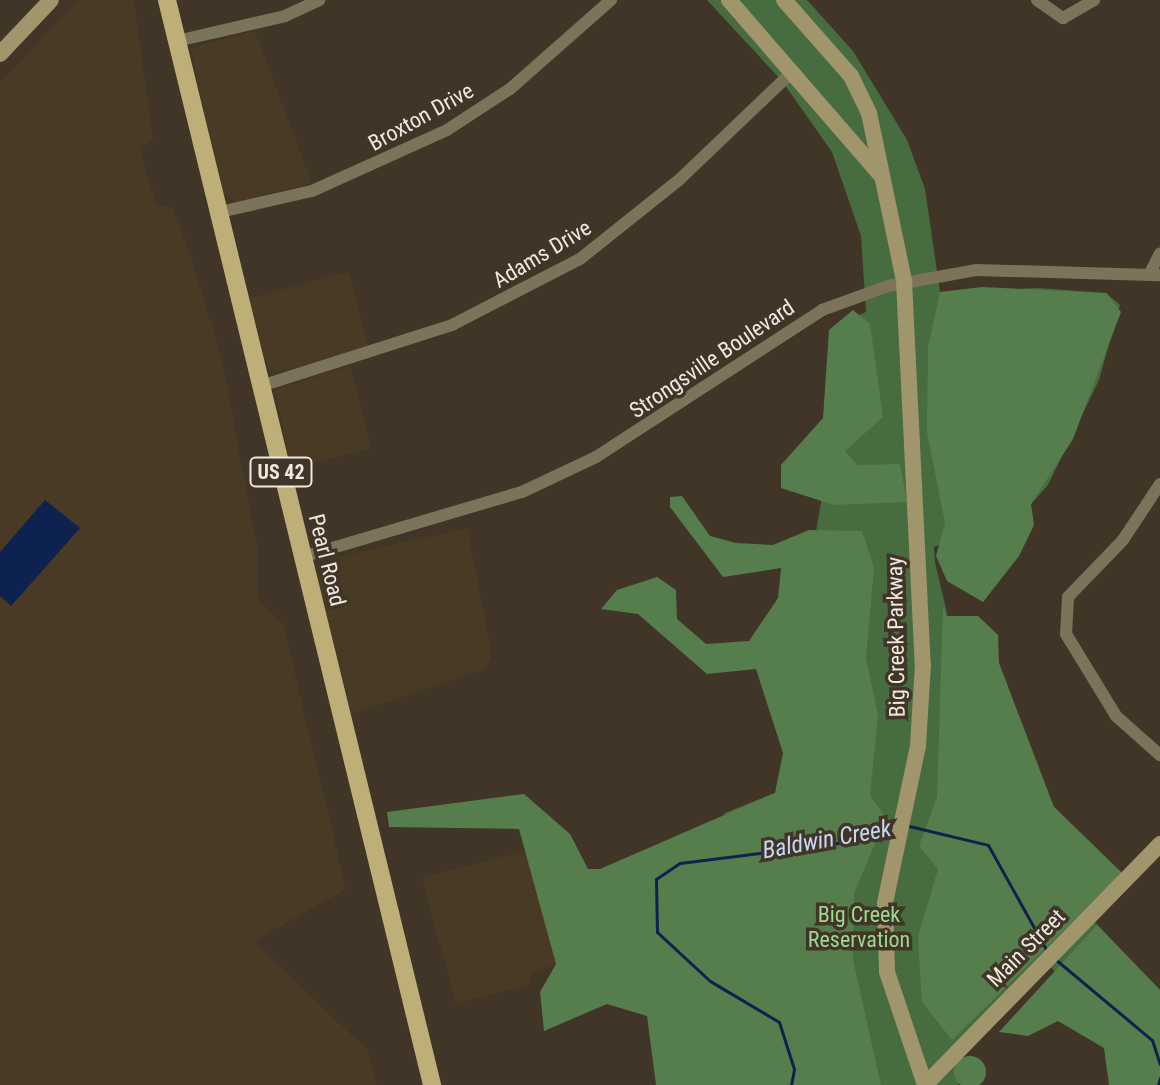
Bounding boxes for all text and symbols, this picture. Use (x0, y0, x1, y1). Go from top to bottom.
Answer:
street label: Broxton Drive (364, 77, 478, 157)
street label: Adams Drive (488, 214, 596, 294)
street label: Strongsville Boulevard (625, 294, 799, 424)
road number: US 42 (249, 456, 313, 488)
street label: Pearl Road (303, 511, 351, 609)
street label: Big Creek Parkway (881, 556, 911, 718)
water label: Baldwin Creek (760, 815, 894, 865)
park label: Big Creek Reservation (808, 901, 910, 952)
street label: Main Street (982, 904, 1070, 992)

